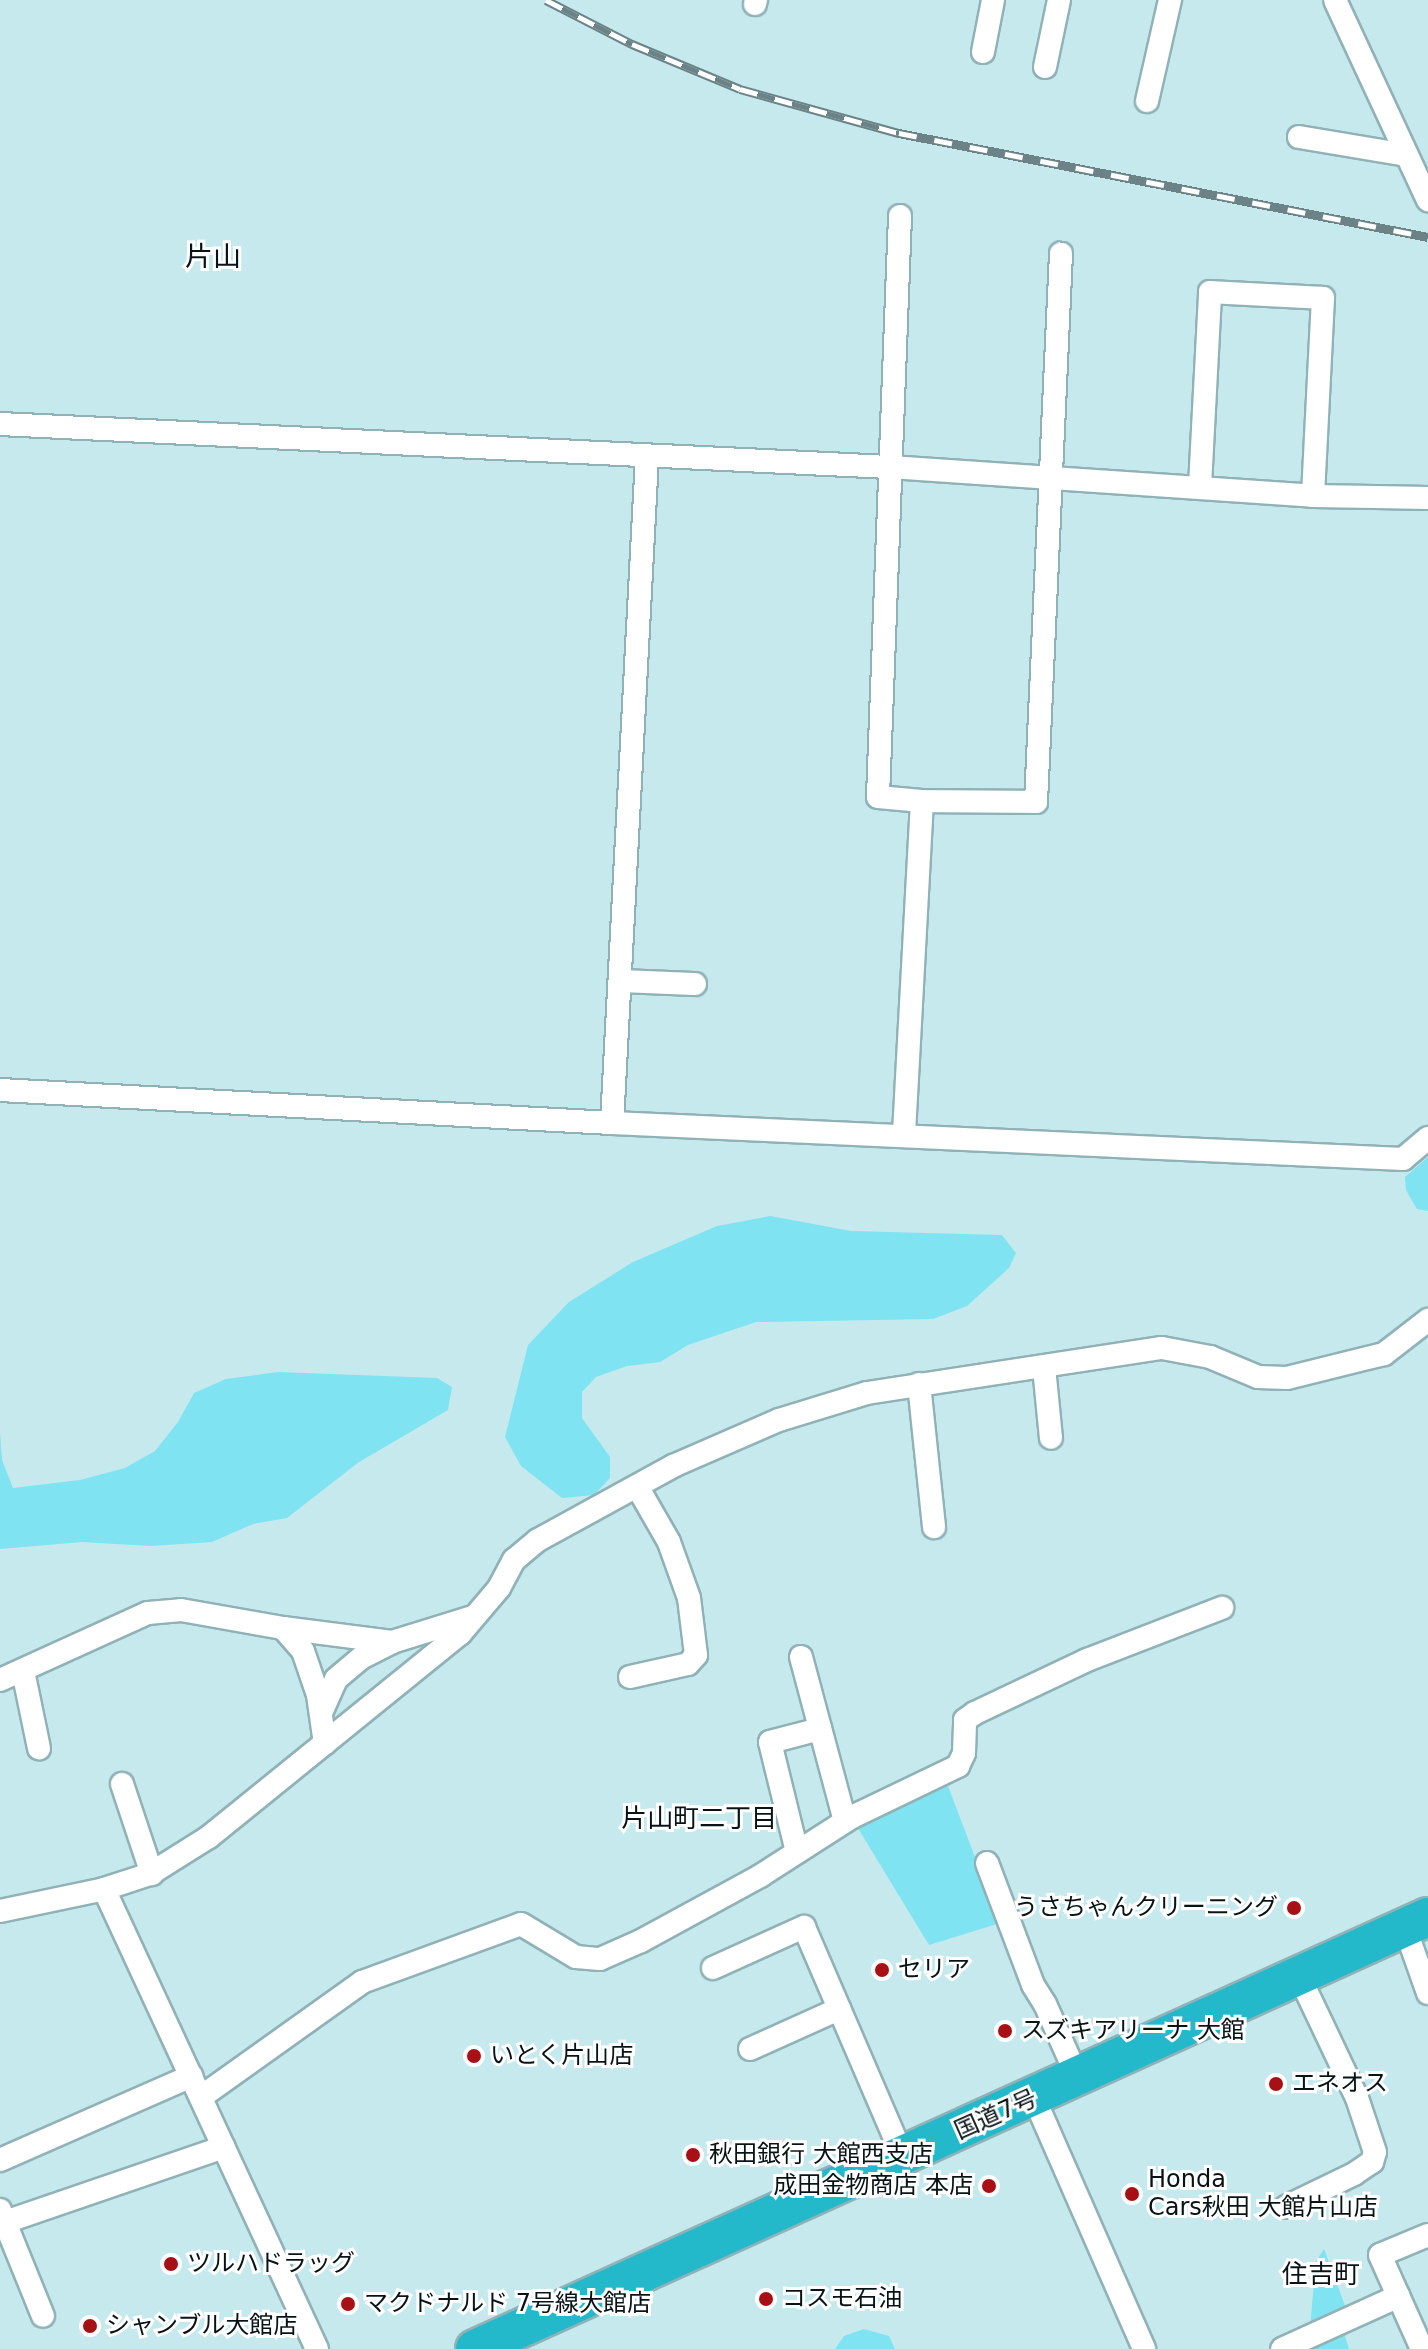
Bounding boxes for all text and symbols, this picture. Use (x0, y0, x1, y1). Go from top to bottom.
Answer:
district label: 片山 (185, 240, 241, 274)
district label: 片山町二丁目 (621, 1803, 777, 1835)
place label: うさちゃんクリーニング (1014, 1894, 1278, 1922)
marker: うさちゃんクリーニング (1285, 1899, 1303, 1917)
place label: セリア (898, 1956, 970, 1984)
marker: セリア (873, 1961, 891, 1979)
place label: スズキアリーナ 大館 (1021, 2017, 1245, 2045)
marker: スズキアリーナ 大館 (996, 2022, 1014, 2040)
place label: いとく片山店 (490, 2042, 634, 2070)
marker: いとく片山店 (465, 2047, 483, 2065)
place label: エネオス (1292, 2070, 1388, 2098)
marker: エネオス (1267, 2075, 1285, 2093)
street label: 国道7号 (950, 2084, 1042, 2146)
place label: 秋田銀行 大館西支店 (709, 2141, 933, 2169)
marker: 秋田銀行 大館西支店 (684, 2146, 702, 2164)
place label: Honda Cars秋田 大館片山店 (1148, 2166, 1377, 2222)
place label: 成田金物商店 本店 (773, 2172, 973, 2200)
marker: 成田金物商店 本店 (980, 2177, 998, 2195)
marker: Honda Cars秋田 大館片山店 (1123, 2185, 1141, 2203)
place label: ツルハドラッグ (187, 2250, 355, 2278)
marker: ツルハドラッグ (162, 2255, 180, 2273)
district label: 住吉町 (1282, 2259, 1360, 2291)
place label: コスモ石油 (782, 2285, 902, 2313)
place label: マクドナルド 7号線大館店 (364, 2290, 651, 2318)
marker: コスモ石油 (757, 2290, 775, 2308)
marker: マクドナルド 7号線大館店 (339, 2295, 357, 2313)
place label: シャンブル大館店 (106, 2312, 298, 2340)
marker: シャンブル大館店 (81, 2317, 99, 2335)

